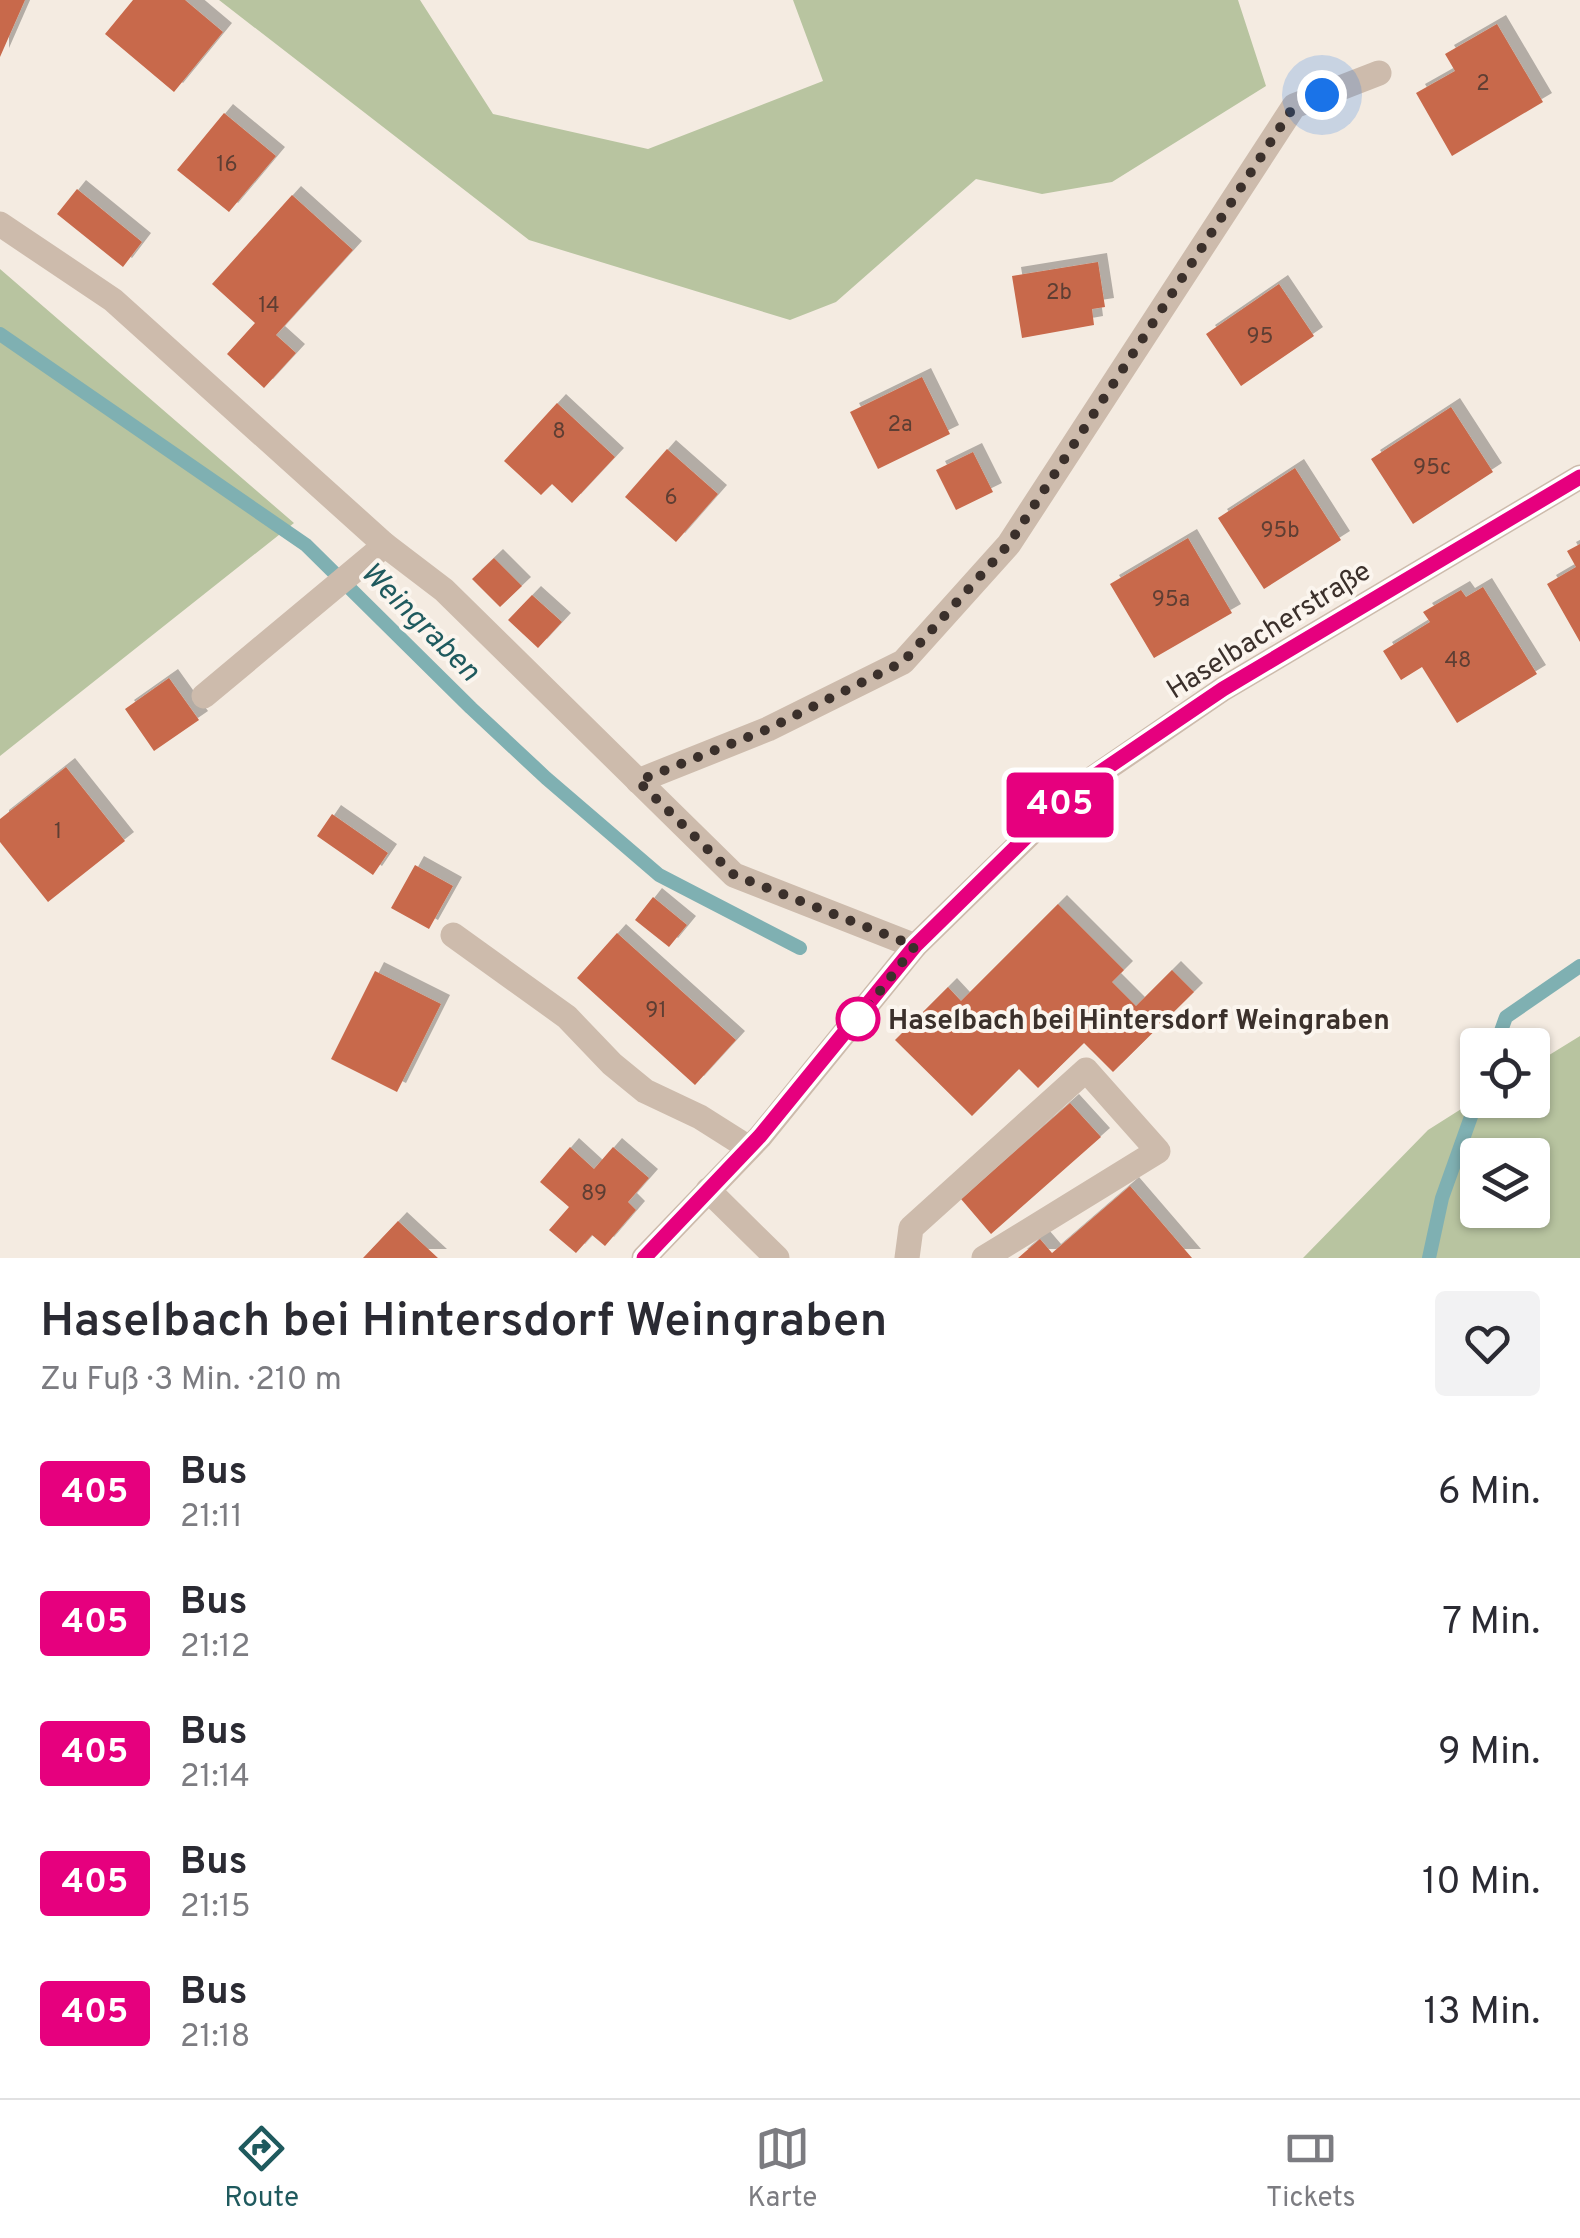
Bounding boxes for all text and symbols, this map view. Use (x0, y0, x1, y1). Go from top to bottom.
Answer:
your location (1297, 70, 1347, 120)
house number: 2 (1476, 71, 1490, 98)
house number: 16 (216, 152, 238, 179)
house number: 2b (1046, 280, 1072, 307)
house number: 14 (258, 293, 280, 320)
house number: 95 (1247, 324, 1273, 351)
house number: 2a (887, 412, 913, 439)
house number: 8 (552, 419, 566, 446)
house number: 95c (1413, 455, 1451, 482)
house number: 6 (664, 485, 678, 512)
house number: 95b (1260, 518, 1300, 545)
street label: Haselbacherstraße (1161, 554, 1378, 709)
water label: Weingraben (352, 555, 487, 690)
house number: 95a (1152, 587, 1190, 614)
house number: 48 (1444, 648, 1472, 675)
line badge: 405 (1002, 772, 1118, 838)
text: 405 (1027, 783, 1093, 827)
house number: 1 (54, 819, 62, 846)
house number: 91 (645, 998, 667, 1025)
marker: Haselbach bei Hintersdorf Weingraben (837, 998, 879, 1040)
place label: Haselbach bei Hintersdorf Weingraben (888, 1004, 1390, 1040)
map controls (1460, 1028, 1550, 1228)
button: locate (1460, 1028, 1550, 1118)
button: layers (1460, 1138, 1550, 1228)
house number: 89 (581, 1181, 607, 1208)
button: heart (1435, 1291, 1540, 1396)
text: Haselbach bei Hintersdorf Weingraben (40, 1293, 887, 1353)
text: Zu Fuß · 3 Min. · 210 m (40, 1361, 342, 1401)
text: Bus (180, 1449, 247, 1498)
text: 6 Min. (1438, 1469, 1540, 1518)
text: 405 (62, 1471, 128, 1515)
text: 21:11 (180, 1498, 243, 1538)
text: Bus (180, 1579, 247, 1628)
text: 7 Min. (1442, 1599, 1540, 1648)
text: 405 (62, 1601, 128, 1645)
text: 21:12 (180, 1628, 250, 1668)
text: Bus (180, 1709, 247, 1758)
text: 9 Min. (1438, 1729, 1540, 1778)
text: 405 (62, 1731, 128, 1775)
text: 21:14 (180, 1758, 250, 1798)
text: Bus (180, 1839, 247, 1888)
text: 10 Min. (1422, 1859, 1540, 1908)
text: 405 (62, 1861, 128, 1905)
text: 21:15 (180, 1888, 251, 1928)
text: Bus (180, 1969, 247, 2018)
text: 13 Min. (1424, 1989, 1540, 2038)
text: 405 (62, 1991, 128, 2035)
text: 21:18 (180, 2018, 250, 2058)
tab: Route (224, 2121, 299, 2217)
tab: Karte (748, 2121, 817, 2217)
tab: Tickets (1266, 2121, 1356, 2217)

